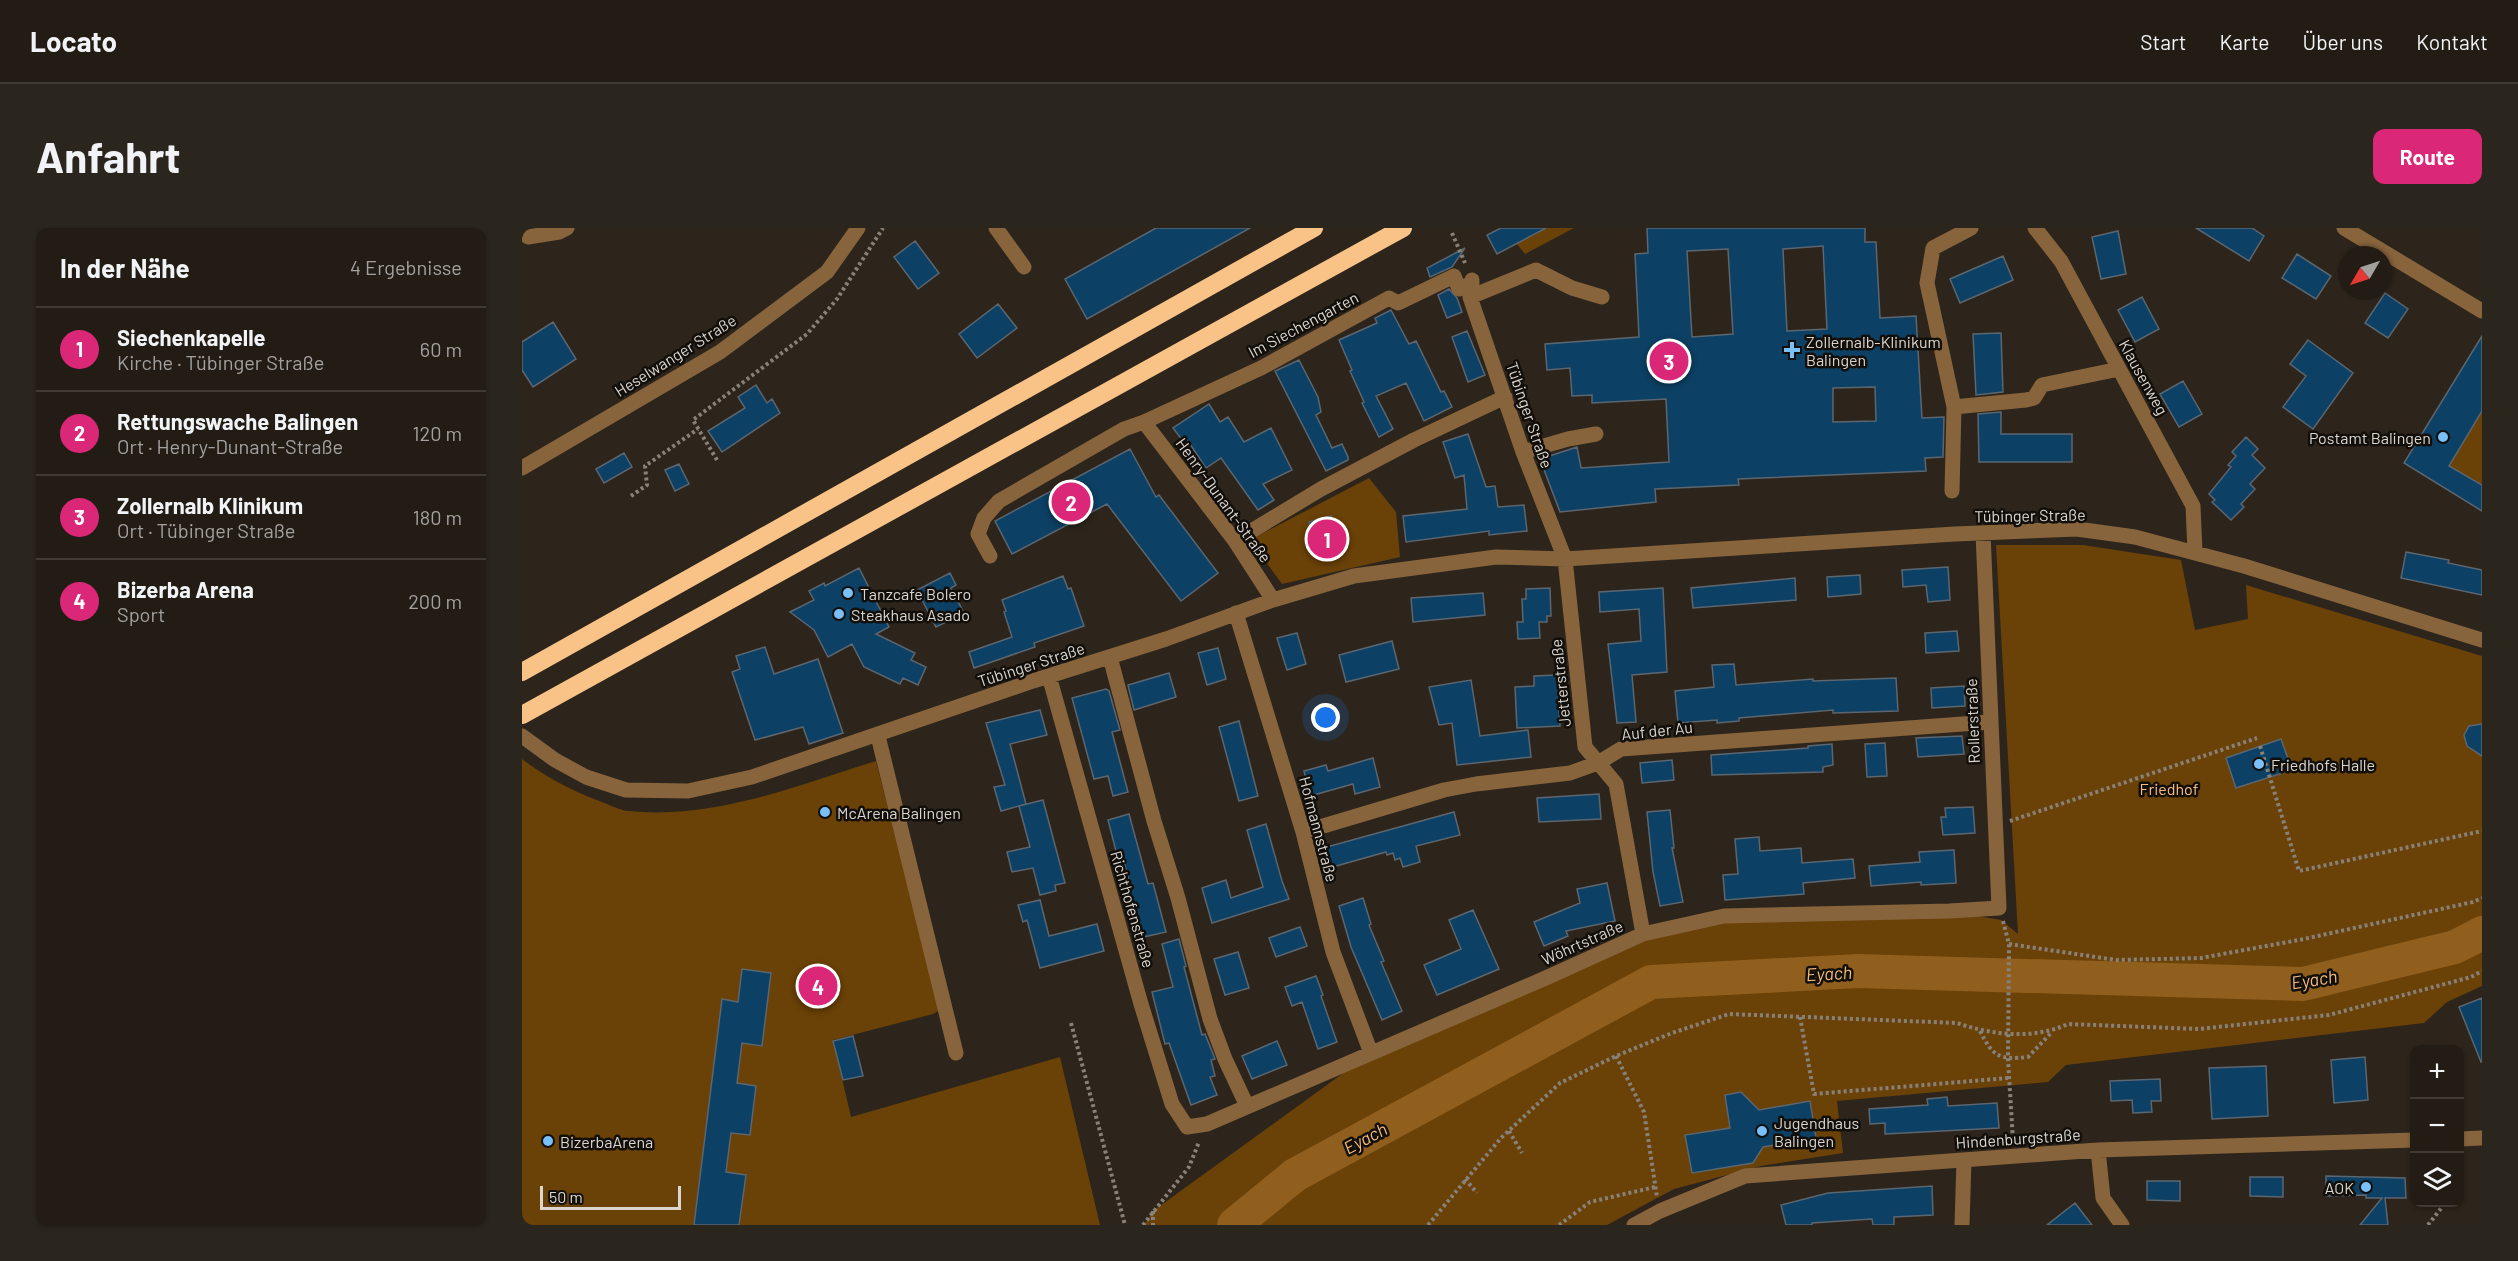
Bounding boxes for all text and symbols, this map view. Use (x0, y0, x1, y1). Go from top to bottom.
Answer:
text: Locato (30, 24, 117, 58)
text: Start (2140, 29, 2187, 54)
text: Karte (2220, 29, 2270, 54)
text: Über uns (2303, 29, 2383, 54)
text: Kontakt (2416, 29, 2488, 54)
button: Route (2373, 129, 2482, 184)
text: Anfahrt (36, 131, 181, 181)
north arrow (2338, 246, 2392, 300)
text: In der Nähe (60, 252, 190, 283)
text: 4 Ergebnisse (350, 255, 462, 279)
street label: Im Siechengarten (1245, 287, 1361, 361)
street label: Heselwanger Straße (611, 310, 739, 400)
text: Siechenkapelle (117, 324, 266, 350)
place label: Zollernalb-Klinikum Balingen (1806, 332, 1941, 369)
street label: Klausenweg (2116, 336, 2172, 418)
text: 1 (76, 337, 83, 361)
text: 60 m (420, 337, 462, 361)
pin: 3 (1650, 338, 1688, 384)
marker: Zollernalb-Klinikum Balingen (1783, 341, 1801, 359)
text: Kirche · Tübinger Straße (117, 350, 324, 374)
street label: Tübinger Straße (1503, 359, 1557, 471)
text: Rettungswache Balingen (117, 408, 358, 434)
text: 2 (74, 421, 85, 445)
text: 120 m (412, 421, 462, 445)
place label: Postamt Balingen (2309, 428, 2431, 447)
marker: Postamt Balingen (2436, 430, 2450, 444)
text: Ort · Henry-Dunant-Straße (117, 434, 343, 458)
street label: Henry-Dunant-Straße (1172, 434, 1276, 566)
pin: 2 (1052, 480, 1090, 524)
text: Zollernalb Klinikum (117, 492, 303, 518)
text: 3 (74, 505, 85, 529)
text: 180 m (413, 505, 462, 529)
street label: Tübinger Straße (1974, 505, 2086, 525)
pin: 1 (1308, 516, 1346, 562)
text: Ort · Tübinger Straße (117, 518, 295, 542)
text: Bizerba Arena (117, 576, 254, 602)
place label: Tanzcafe Bolero (860, 584, 971, 603)
marker: Tanzcafe Bolero (841, 586, 855, 600)
text: 4 (73, 589, 86, 613)
text: 200 m (408, 589, 462, 613)
text: Sport (117, 602, 165, 626)
place label: Steakhaus Asado (851, 605, 970, 624)
marker: Steakhaus Asado (832, 607, 846, 621)
street label: Tübinger Straße (975, 638, 1087, 690)
street label: Jetterstraße (1546, 638, 1574, 728)
street label: Rollerstraße (1961, 678, 1983, 764)
your location (1311, 703, 1340, 732)
street label: Auf der Au (1620, 717, 1694, 743)
place label: Friedhofs Halle (2271, 755, 2375, 774)
marker: Friedhofs Halle (2252, 757, 2266, 771)
street label: Hofmannstraße (1296, 774, 1342, 884)
park label: Friedhof (2140, 779, 2199, 798)
place label: McArena Balingen (837, 803, 961, 822)
marker: McArena Balingen (818, 805, 832, 819)
street label: Richthofenstraße (1107, 848, 1159, 970)
street label: Wöhrtstraße (1538, 916, 1626, 968)
water label: Eyach (1805, 961, 1853, 985)
pin: 4 (798, 964, 838, 1008)
water label: Eyach (2289, 965, 2339, 993)
map controls (2410, 1045, 2464, 1207)
button: + (2410, 1045, 2464, 1099)
button: − (2410, 1099, 2464, 1153)
place label: Jugendhaus Balingen (1774, 1113, 1859, 1150)
water label: Eyach (1339, 1117, 1391, 1159)
marker: Jugendhaus Balingen (1755, 1124, 1769, 1138)
street label: Hindenburgstraße (1955, 1124, 2081, 1152)
place label: BizerbaArena (560, 1132, 653, 1151)
marker: BizerbaArena (541, 1134, 555, 1148)
button: layers (2410, 1153, 2464, 1207)
place label: AOK (2325, 1178, 2354, 1197)
marker: AOK (2359, 1180, 2373, 1194)
scale bar (540, 1183, 681, 1210)
text: 50 m (549, 1187, 583, 1206)

